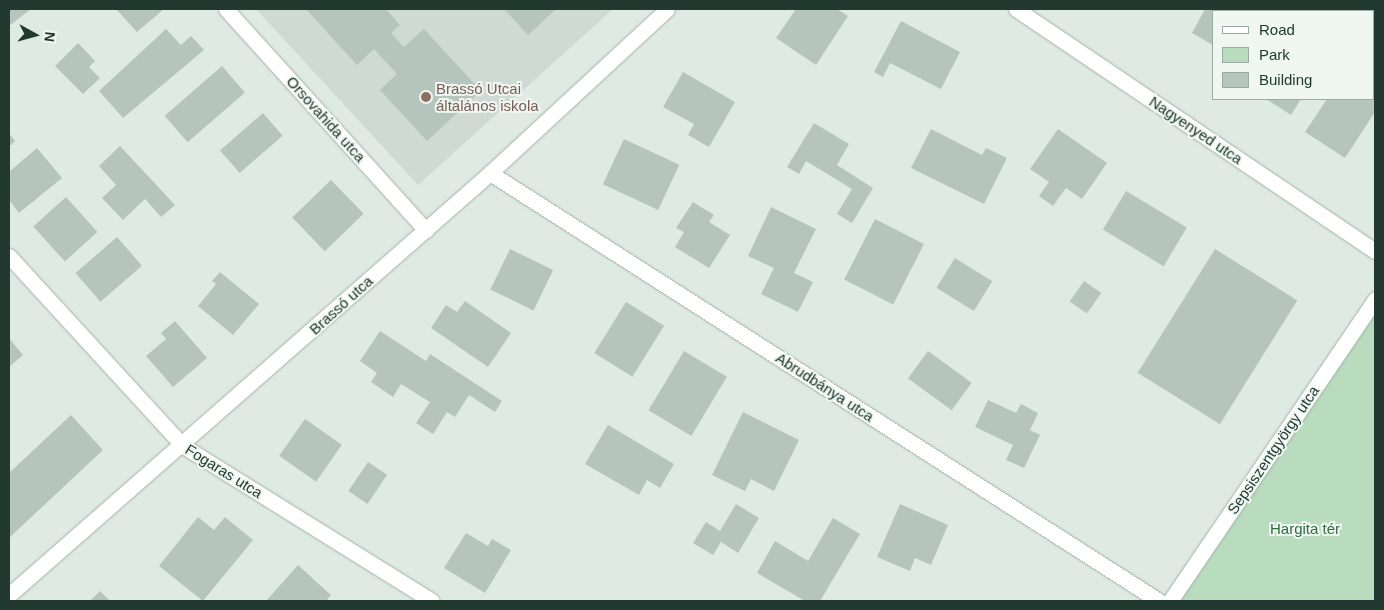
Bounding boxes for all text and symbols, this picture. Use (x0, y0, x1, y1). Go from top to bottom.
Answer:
north arrow (10, 10, 60, 60)
legend (1212, 10, 1374, 100)
text: Road (1259, 21, 1295, 38)
text: N (41, 31, 58, 43)
text: Park (1259, 46, 1290, 63)
text: Building (1259, 71, 1312, 88)
street label: Orsovahida utca (283, 72, 369, 166)
place label: Brassó Utcai általános iskola (436, 79, 539, 114)
marker: Brassó Utcai általános iskola (420, 91, 432, 103)
street label: Nagyenyed utca (1146, 92, 1246, 168)
street label: Brassó utca (306, 272, 376, 338)
street label: Abrudbánya utca (773, 349, 877, 425)
street label: Sepsiszentgyörgy utca (1223, 382, 1323, 518)
street label: Fogaras utca (182, 440, 266, 502)
park label: Hargita tér (1270, 520, 1340, 538)

